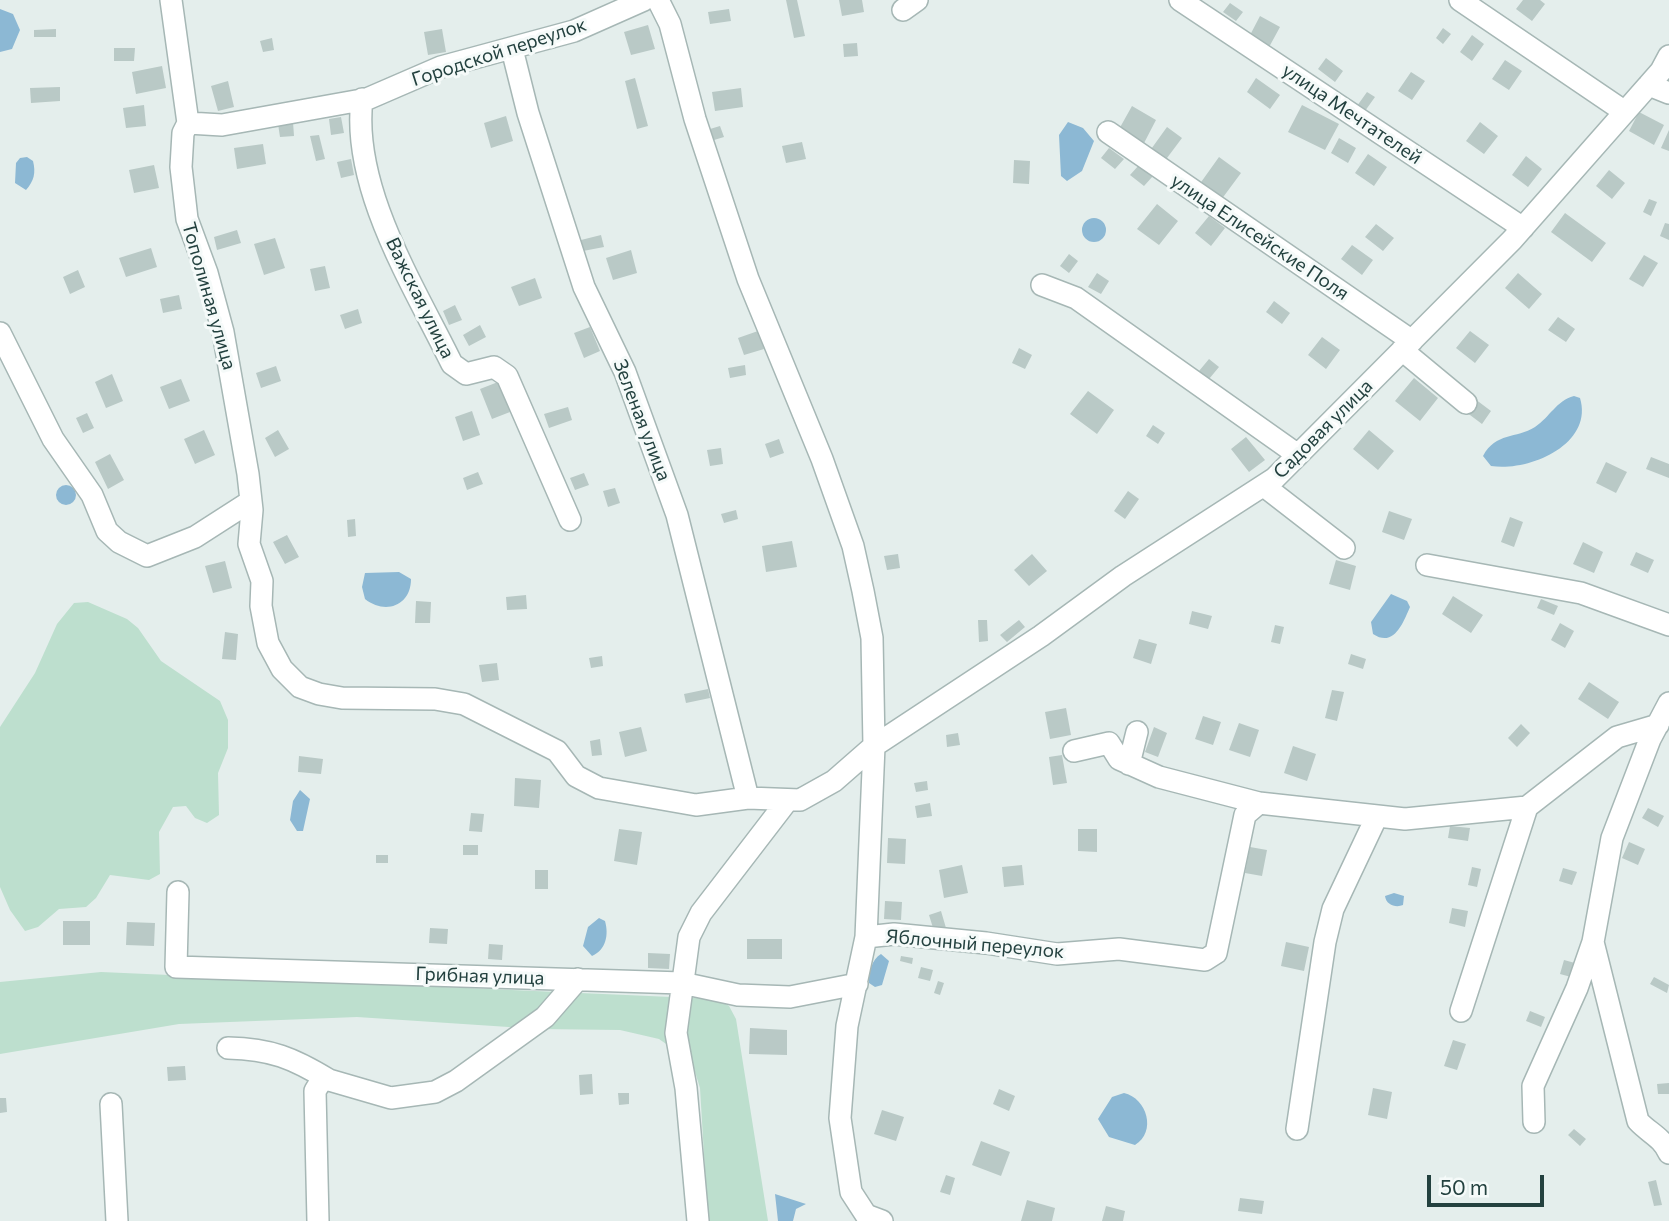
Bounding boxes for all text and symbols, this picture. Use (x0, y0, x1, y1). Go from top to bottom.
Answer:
street label: Городской переулок (409, 13, 589, 91)
street label: улица Мечтателей (1278, 59, 1426, 169)
street label: улица Елисейские Поля (1167, 169, 1353, 305)
street label: Тополиная улица (177, 220, 241, 372)
street label: Важская улица (381, 234, 459, 362)
street label: Зеленая улица (608, 356, 676, 484)
street label: Садовая улица (1269, 375, 1377, 483)
street label: Яблочный переулок (885, 925, 1065, 963)
street label: Грибная улица (415, 962, 545, 990)
scale bar (1431, 1162, 1548, 1206)
text: 50 m (1440, 1174, 1488, 1199)

